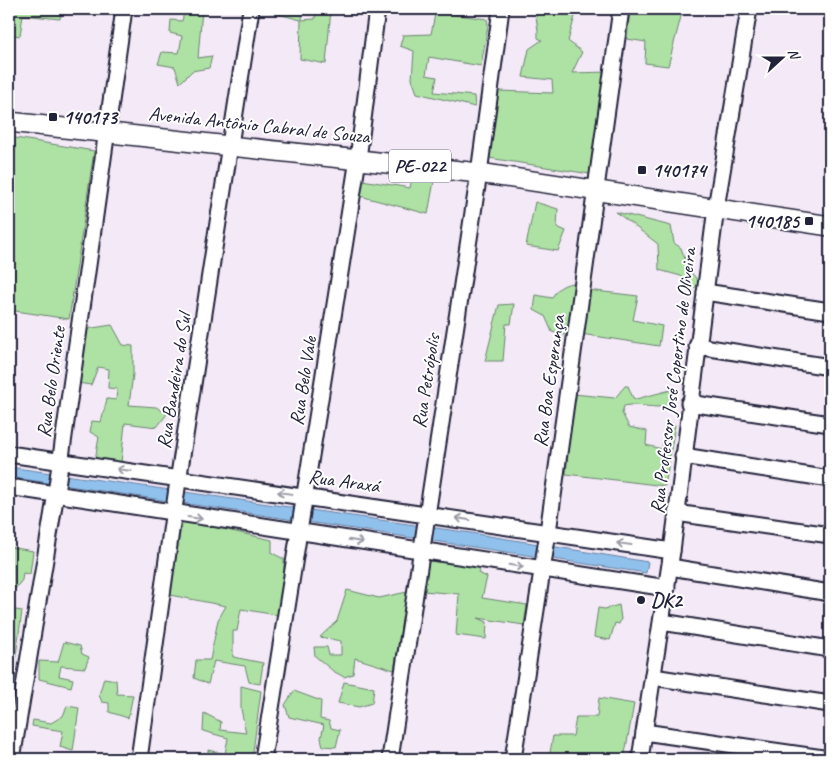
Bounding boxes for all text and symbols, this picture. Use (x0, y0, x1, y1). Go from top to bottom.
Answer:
north arrow (756, 32, 806, 82)
text: N (784, 46, 804, 63)
street label: Avenida Antônio Cabral de Souza (147, 101, 373, 149)
place label: 140173 (63, 105, 119, 130)
marker: 140173 (47, 111, 59, 123)
road number: PE-022 (389, 150, 451, 182)
place label: 140174 (652, 158, 709, 183)
marker: 140174 (636, 164, 648, 176)
place label: 140185 (745, 209, 801, 234)
marker: 140185 (803, 215, 815, 227)
street label: Rua Professor José Copertino de Oliveira (644, 245, 702, 515)
street label: Rua Bandeira do Sul (151, 308, 198, 450)
street label: Rua Boa Esperança (527, 312, 571, 449)
street label: Rua Belo Oriente (31, 323, 71, 439)
street label: Rua Petrópolis (406, 330, 446, 430)
street label: Rua Belo Vale (284, 333, 323, 427)
street label: Rua Araxá (307, 464, 383, 499)
one-way arrow (116, 465, 132, 475)
one-way arrow (277, 488, 293, 498)
one-way arrow (187, 513, 203, 523)
one-way arrow (455, 514, 471, 524)
one-way arrow (347, 537, 363, 547)
one-way arrow (616, 538, 632, 548)
one-way arrow (508, 561, 524, 571)
place label: DK2 (651, 588, 684, 613)
marker: DK2 (635, 594, 647, 606)

